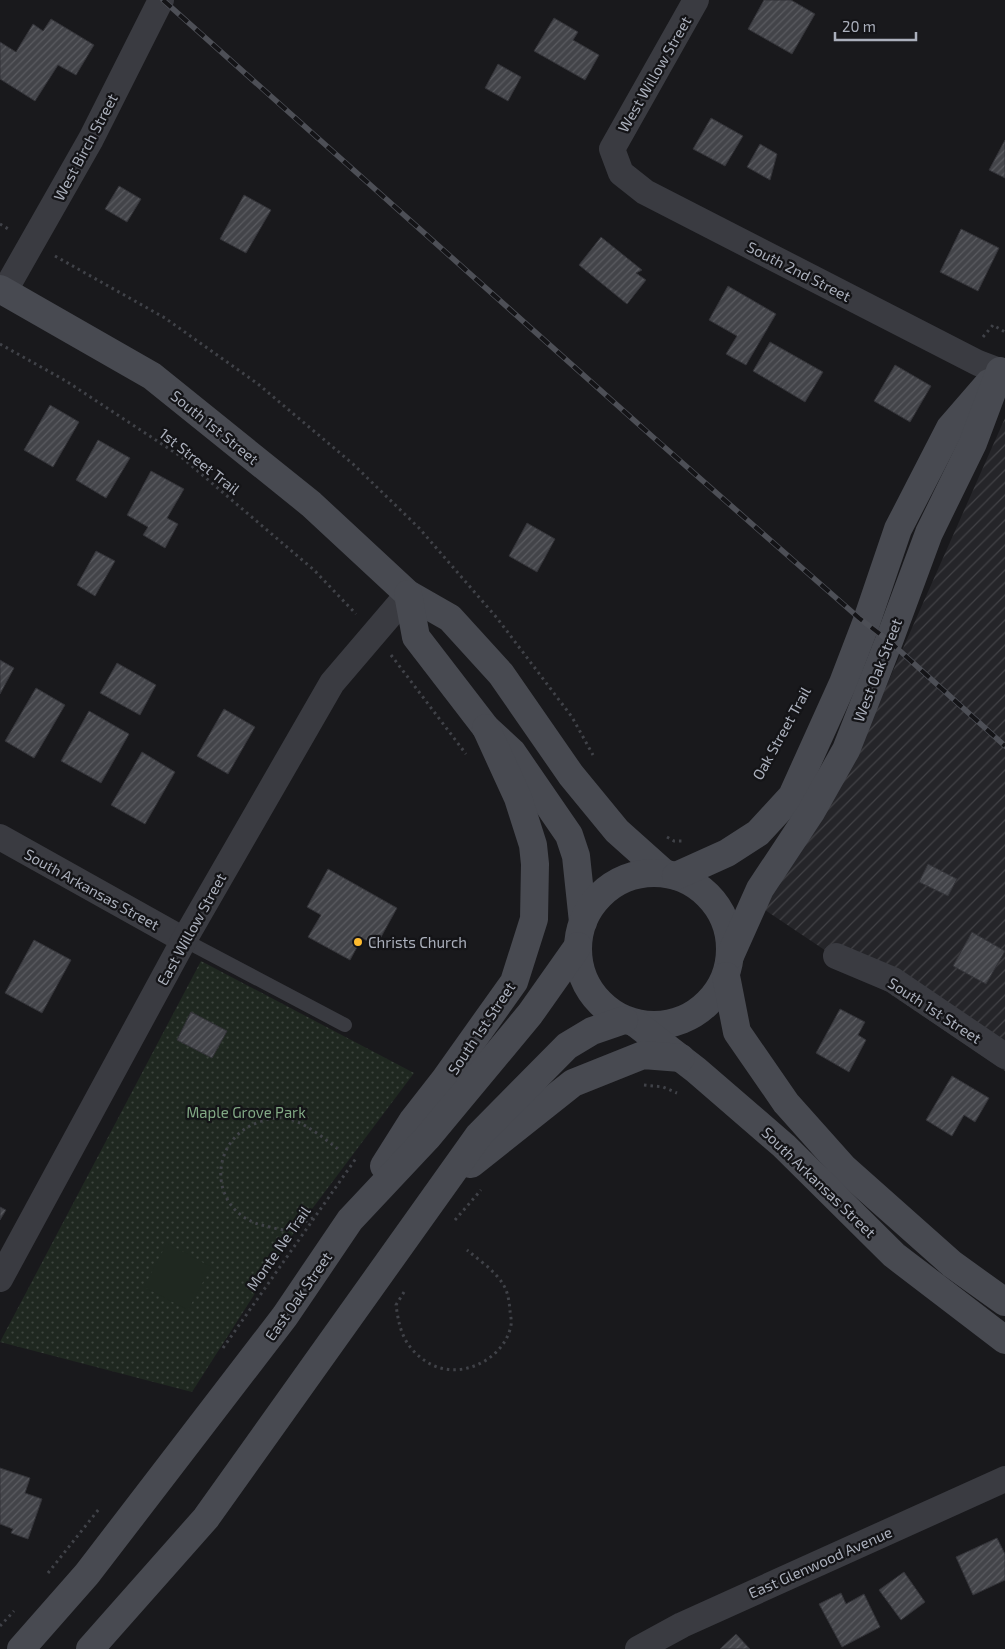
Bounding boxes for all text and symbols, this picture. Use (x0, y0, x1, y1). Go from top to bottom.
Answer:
scale bar (835, 10, 916, 42)
street label: West Willow Street (613, 13, 695, 135)
text: 20 m (842, 17, 876, 35)
street label: West Birch Street (49, 90, 121, 204)
street label: South 2nd Street (744, 237, 854, 305)
street label: South 1st Street (168, 386, 263, 468)
street label: 1st Street Trail (156, 424, 244, 498)
street label: West Oak Street (849, 615, 905, 724)
street label: Oak Street Trail (748, 683, 814, 783)
street label: South Arkansas Street (21, 844, 163, 934)
street label: East Willow Street (153, 869, 229, 988)
place label: Christs Church (368, 933, 467, 951)
marker: Christs Church (352, 936, 364, 948)
street label: South 1st Street (885, 973, 985, 1047)
street label: South 1st Street (443, 978, 519, 1078)
park label: Maple Grove Park (186, 1103, 306, 1121)
street label: South Arkansas Street (758, 1123, 880, 1241)
street label: Monte Ne Trail (242, 1202, 314, 1294)
street label: East Oak Street (261, 1248, 335, 1344)
street label: East Glenwood Avenue (745, 1522, 895, 1602)

